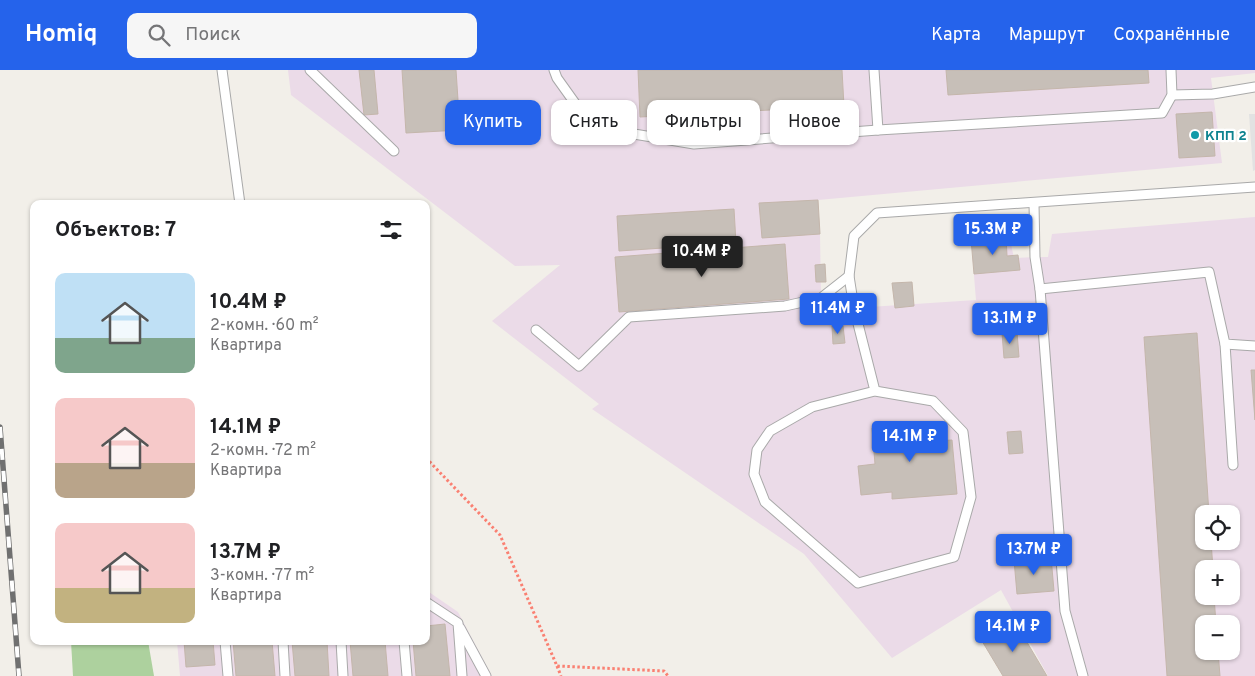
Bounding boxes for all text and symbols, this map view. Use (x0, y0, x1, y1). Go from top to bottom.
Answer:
search box (127, 13, 477, 58)
text: Homiq (25, 20, 97, 50)
icon: search (145, 21, 173, 49)
text: Поиск (185, 23, 241, 47)
text: Карта (931, 24, 981, 47)
text: Маршрут (1009, 24, 1085, 47)
text: Сохранённые (1113, 24, 1230, 47)
chip: Купить (445, 100, 541, 145)
chip: Снять (551, 100, 637, 145)
chip: Фильтры (647, 100, 760, 145)
chip: Новое (770, 100, 859, 145)
place label: КПП 2 (1205, 128, 1247, 145)
marker: КПП 2 (1189, 129, 1201, 141)
pin: 15.3M ₽ (947, 214, 1039, 256)
icon: filters (377, 216, 405, 244)
text: Объектов: 7 (55, 217, 176, 244)
text: 15.3M ₽ (964, 220, 1022, 240)
pin: 10.4M ₽ (656, 236, 748, 278)
text: 10.4M ₽ (673, 242, 731, 262)
text: 10.4M ₽ (210, 289, 287, 316)
pin: 11.4M ₽ (792, 292, 884, 335)
icon: home (95, 293, 155, 353)
text: 11.4M ₽ (811, 299, 865, 319)
pin: 13.1M ₽ (964, 302, 1056, 345)
text: 13.1M ₽ (983, 309, 1037, 329)
text: 2-комн. · 60 m² (210, 316, 319, 336)
text: Квартира (210, 336, 282, 356)
text: 14.1M ₽ (210, 414, 281, 441)
icon: home (95, 418, 155, 478)
pin: 14.1M ₽ (864, 420, 956, 463)
text: 14.1M ₽ (883, 427, 937, 447)
text: 2-комн. · 72 m² (210, 441, 316, 461)
text: Квартира (210, 461, 282, 481)
map controls (1195, 505, 1240, 660)
button: locate (1195, 505, 1240, 550)
pin: 13.7M ₽ (988, 534, 1080, 576)
text: 13.7M ₽ (210, 539, 281, 566)
text: 13.7M ₽ (1007, 540, 1061, 560)
icon: home (95, 543, 155, 603)
button: + (1195, 560, 1240, 605)
text: 3-комн. · 77 m² (210, 566, 314, 586)
text: Квартира (210, 586, 282, 606)
pin: 14.1M ₽ (967, 610, 1059, 653)
button: − (1195, 615, 1240, 660)
text: 14.1M ₽ (986, 617, 1040, 637)

